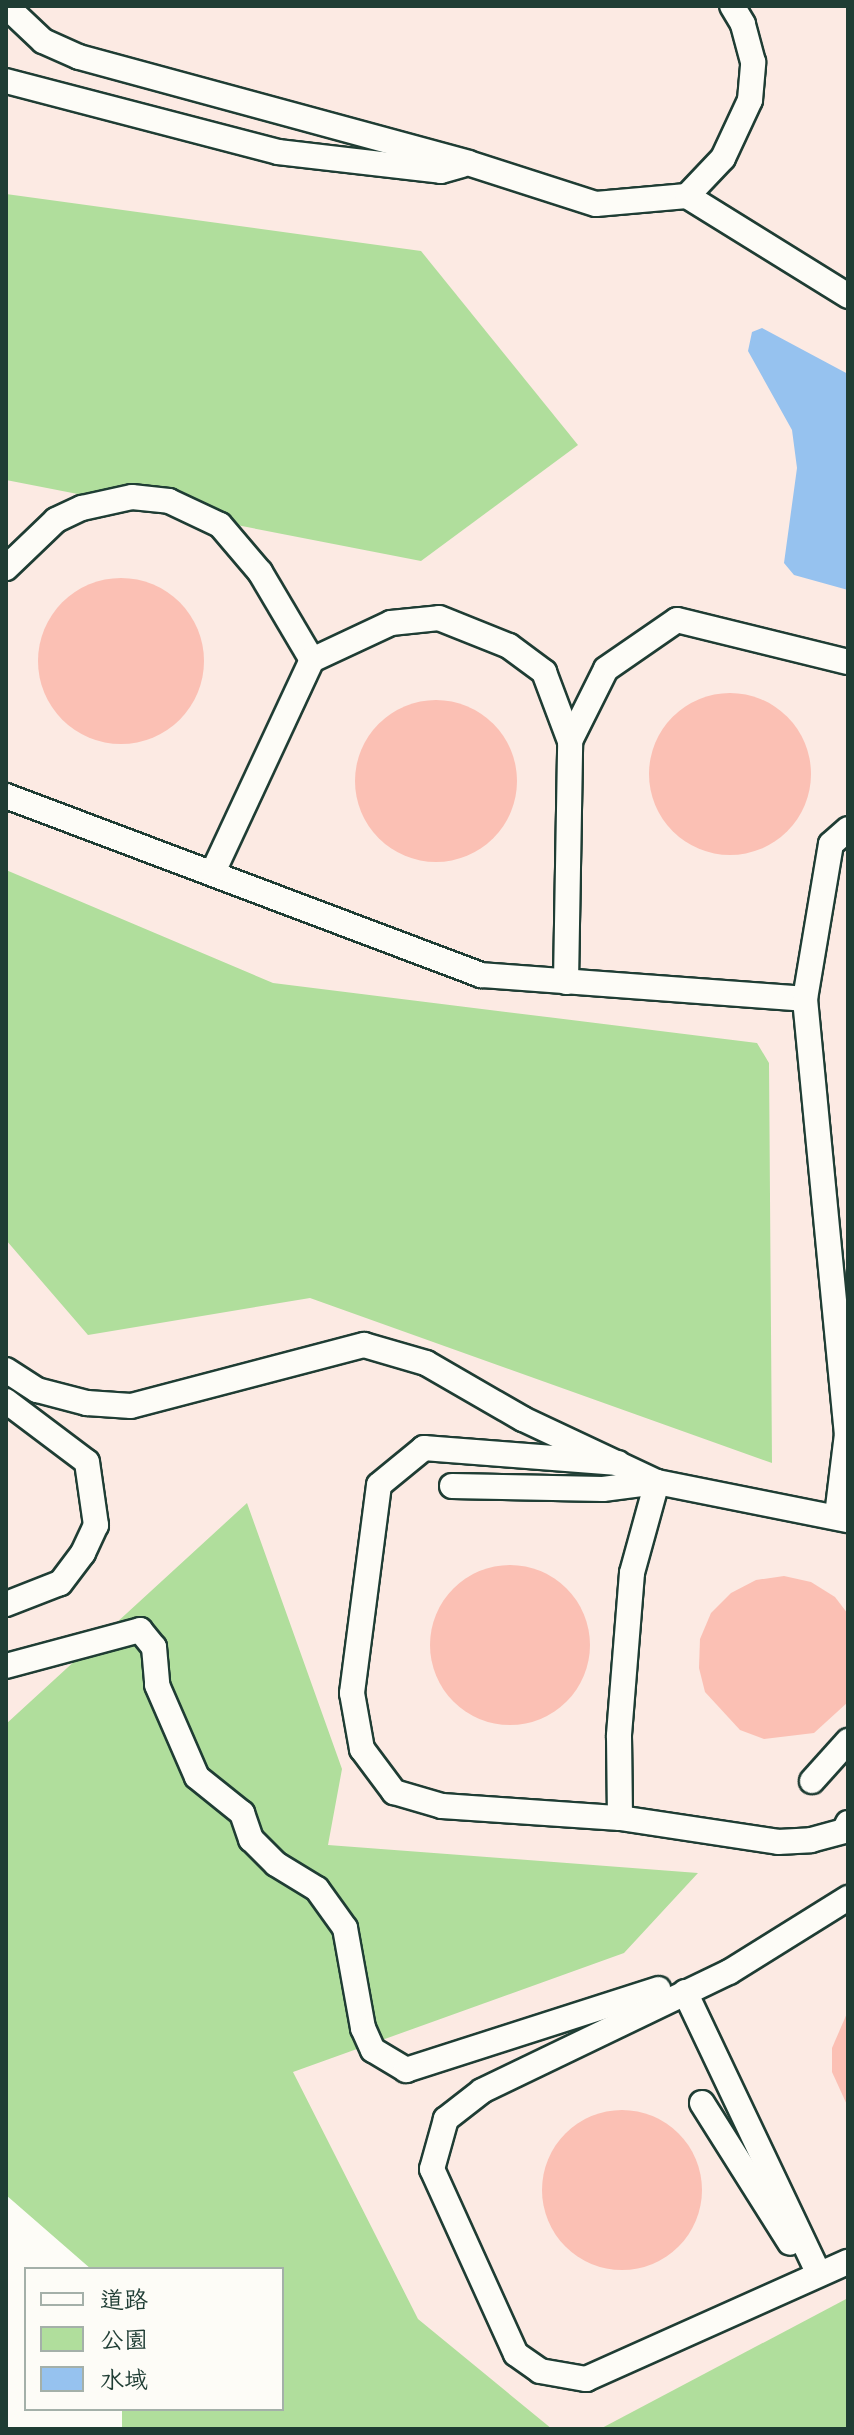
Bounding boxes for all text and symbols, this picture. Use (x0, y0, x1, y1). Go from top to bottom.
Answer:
legend (24, 2267, 284, 2411)
text: 道路 (100, 2285, 148, 2314)
text: 公園 (100, 2325, 148, 2354)
text: 水域 (100, 2365, 148, 2394)

